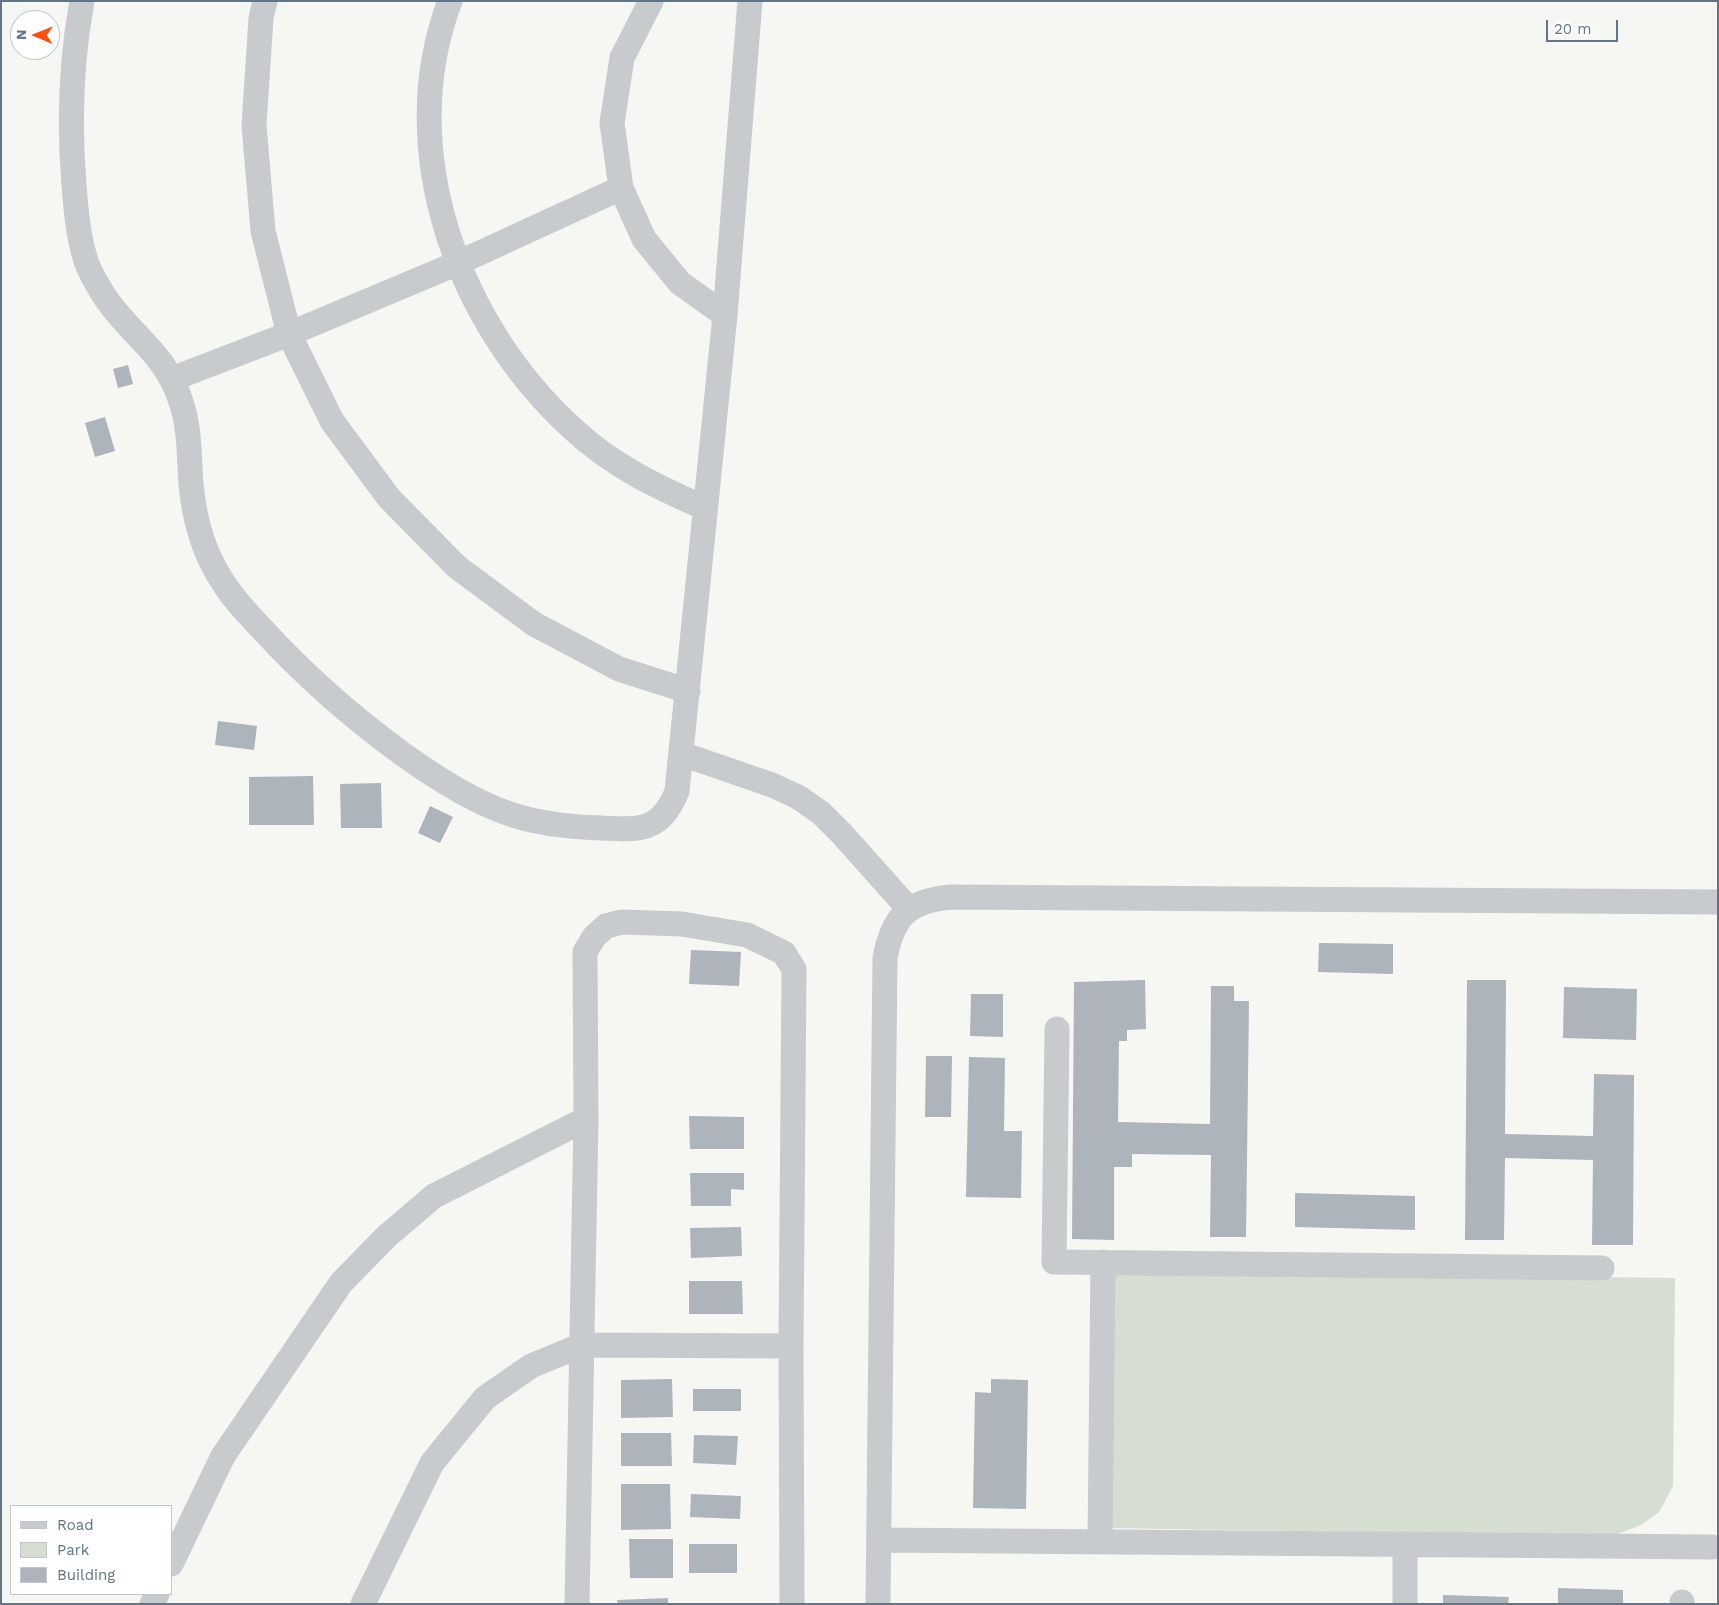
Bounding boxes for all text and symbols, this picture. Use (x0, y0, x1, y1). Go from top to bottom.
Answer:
north arrow (10, 10, 60, 60)
scale bar (1549, 10, 1622, 42)
text: 20 m (1554, 20, 1592, 38)
text: N (13, 29, 29, 40)
legend (10, 1505, 172, 1595)
text: Road (57, 1516, 94, 1534)
text: Park (57, 1541, 89, 1559)
text: Building (57, 1566, 115, 1584)

